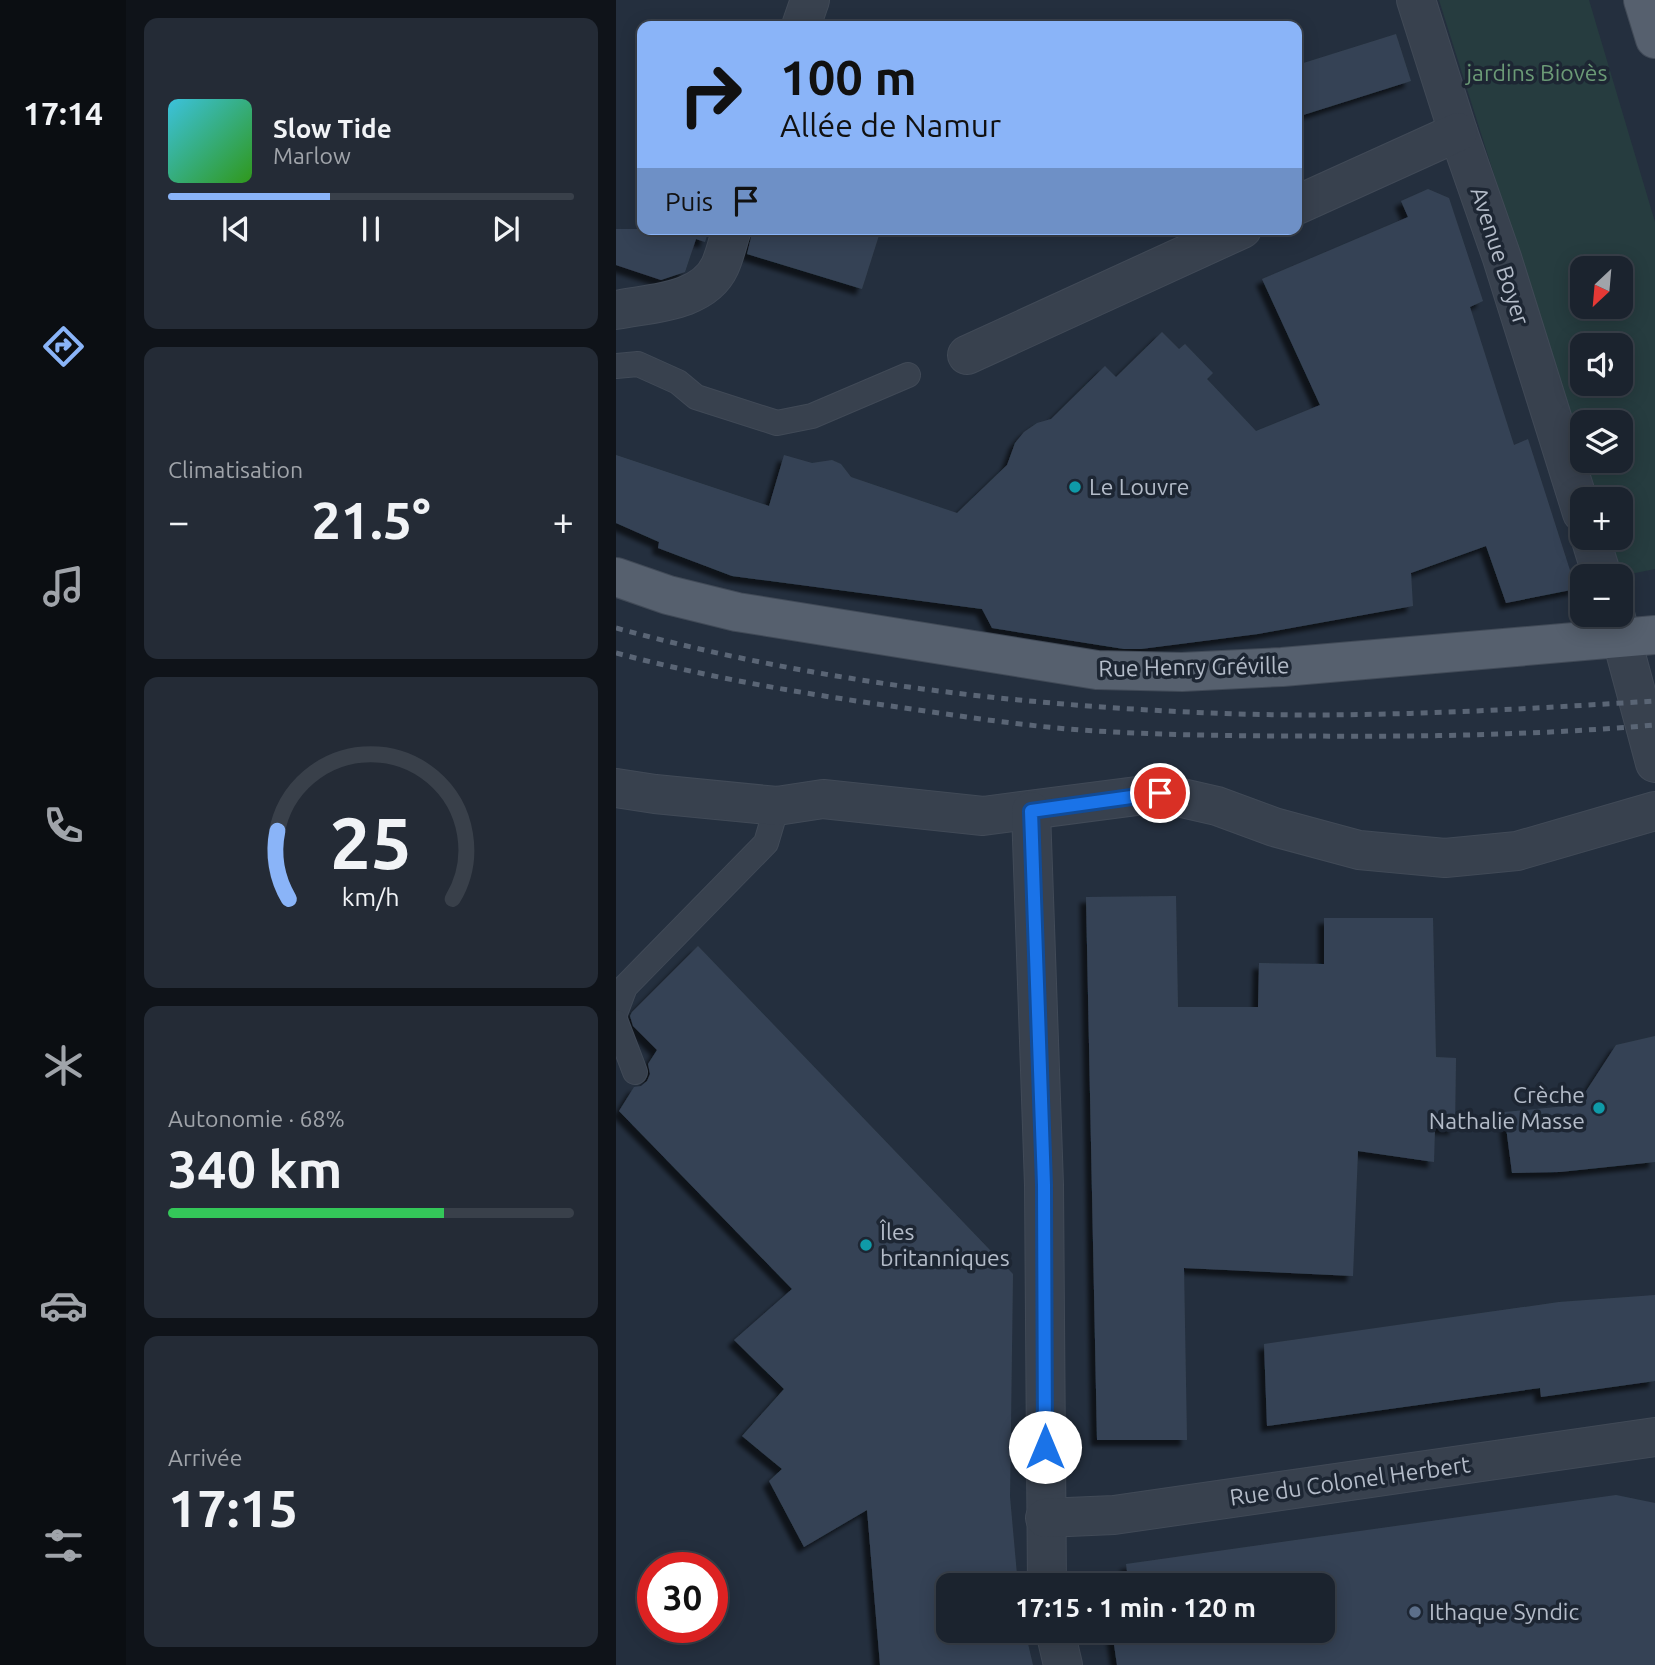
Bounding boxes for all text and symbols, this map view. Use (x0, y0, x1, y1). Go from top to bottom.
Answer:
icon: right (665, 49, 756, 140)
text: 100 m (780, 49, 917, 104)
park label: jardins Biovès (1465, 60, 1608, 85)
text: 17:14 (23, 95, 103, 131)
text: Allée de Namur (780, 107, 1001, 143)
text: Slow Tide (273, 114, 392, 143)
text: Marlow (273, 143, 351, 168)
icon: arrive (727, 182, 765, 220)
street label: Avenue Boyer (1466, 184, 1535, 328)
text: Puis (665, 187, 713, 216)
icon: previous (217, 210, 255, 248)
icon: pause (352, 210, 390, 248)
icon: next (487, 210, 525, 248)
north arrow (1570, 256, 1633, 318)
map controls (1570, 256, 1633, 627)
icon: directions (39, 322, 88, 371)
button: sound (1570, 333, 1633, 396)
button: layers (1570, 410, 1633, 473)
text: Climatisation (168, 457, 303, 482)
place label: Le Louvre (1089, 474, 1190, 499)
marker: Le Louvre (1067, 479, 1083, 495)
button: + (1570, 487, 1633, 550)
text: 21.5° (311, 491, 431, 549)
text: − (168, 500, 189, 542)
text: + (553, 500, 574, 542)
icon: music (39, 562, 88, 611)
button: − (1570, 564, 1633, 627)
street label: Rue Henry Gréville (1098, 652, 1290, 681)
pin (1130, 763, 1190, 823)
icon: arrive (1141, 774, 1179, 812)
icon: phone (39, 801, 88, 850)
text: 25 (330, 801, 412, 883)
text: km/h (342, 882, 400, 910)
icon: climate (39, 1041, 88, 1090)
place label: Crèche Nathalie Masse (1429, 1082, 1585, 1133)
marker: Crèche Nathalie Masse (1591, 1100, 1607, 1116)
text: Autonomie · 68% (168, 1106, 345, 1131)
text: 340 km (168, 1140, 342, 1198)
place label: Îles britanniques (879, 1218, 1010, 1270)
marker: Îles britanniques (858, 1237, 874, 1253)
icon: car (39, 1281, 88, 1330)
position arrow (1008, 1410, 1082, 1484)
text: Arrivée (168, 1445, 243, 1470)
street label: Rue du Colonel Herbert (1228, 1451, 1472, 1510)
text: 17:15 (168, 1479, 298, 1537)
icon: filters (39, 1521, 88, 1570)
speed limit sign: 30 (637, 1552, 728, 1643)
text: 17:15 · 1 min · 120 m (1015, 1593, 1256, 1622)
place label: Ithaque Syndic (1429, 1599, 1579, 1624)
marker: Ithaque Syndic (1407, 1604, 1423, 1620)

